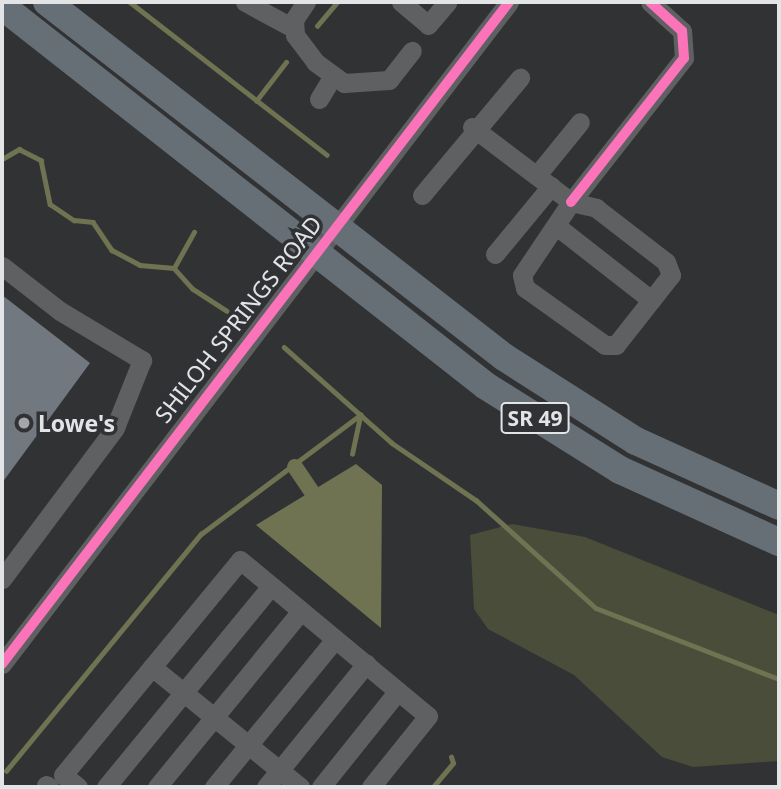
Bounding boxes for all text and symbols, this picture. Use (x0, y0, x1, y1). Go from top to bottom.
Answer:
street label: SHILOH SPRINGS ROAD (149, 210, 327, 428)
road number: SR 49 (500, 400, 570, 436)
place label: Lowe's (38, 409, 115, 437)
marker: Lowe's (16, 415, 32, 431)

